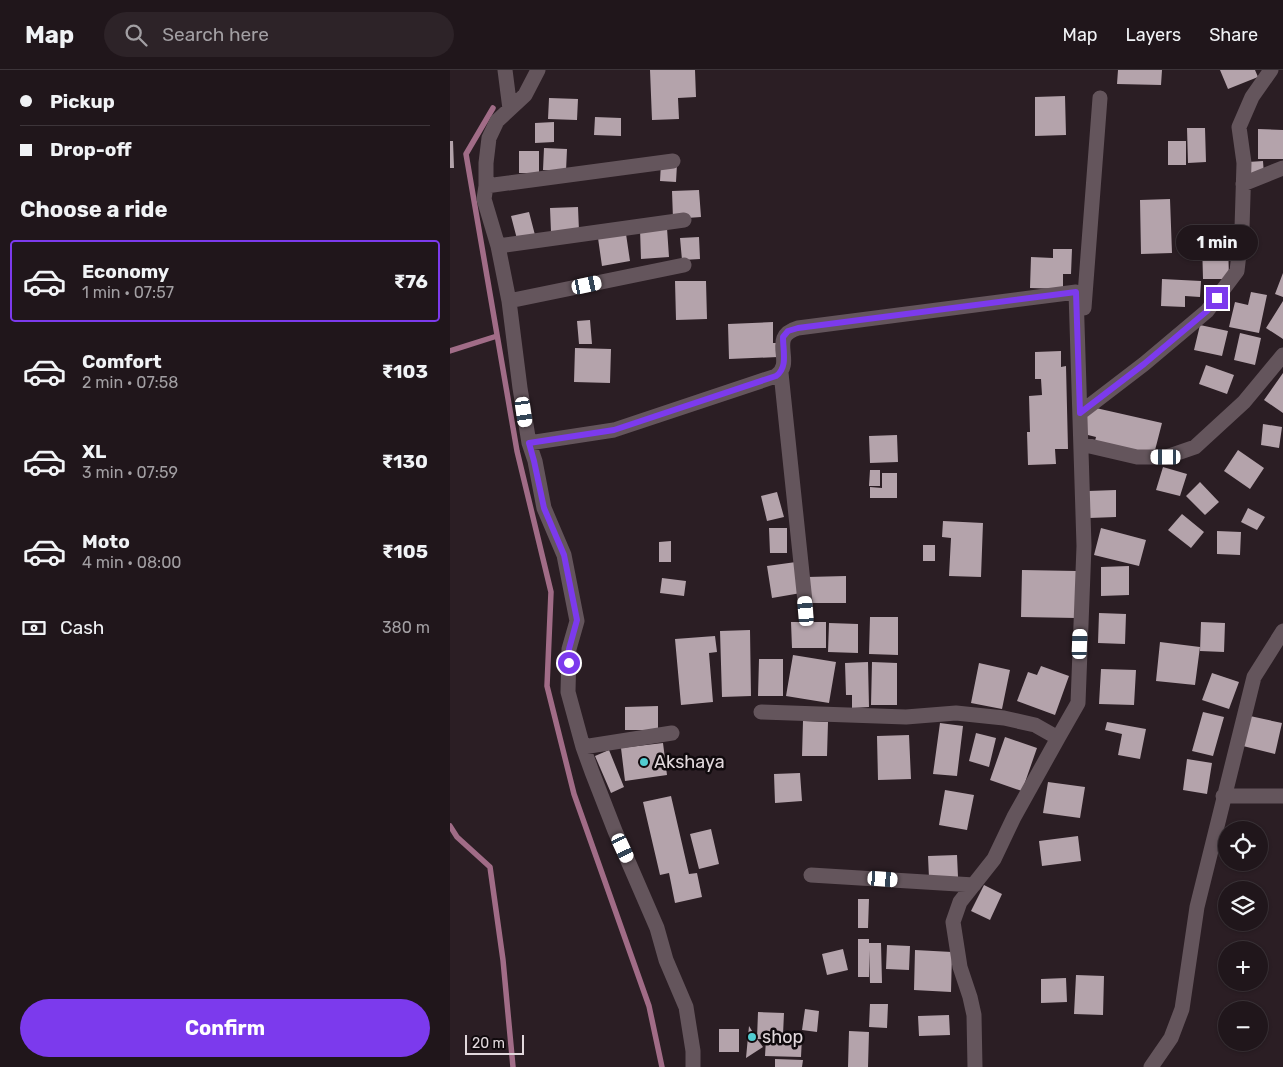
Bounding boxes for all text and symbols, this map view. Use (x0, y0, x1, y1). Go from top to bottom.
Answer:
search box (104, 12, 454, 57)
text: Map (25, 21, 74, 49)
icon: search (122, 21, 150, 49)
text: Search here (162, 23, 269, 46)
text: Map (1063, 24, 1098, 46)
text: Layers (1126, 24, 1181, 46)
text: Share (1209, 24, 1258, 46)
text: Pickup (50, 90, 115, 113)
text: Drop-off (50, 138, 132, 161)
text: Choose a ride (20, 196, 167, 223)
callout: 1 min (1176, 226, 1258, 260)
text: 1 min (1197, 233, 1237, 252)
icon: car (22, 259, 67, 304)
text: Economy (82, 260, 169, 283)
text: ₹76 (394, 270, 428, 293)
car (570, 275, 603, 295)
text: 1 min · 07:57 (82, 283, 174, 302)
route end (1206, 287, 1228, 309)
icon: car (22, 349, 67, 394)
text: Comfort (82, 350, 162, 373)
text: ₹103 (382, 360, 428, 383)
text: 2 min · 07:58 (82, 373, 178, 392)
car (514, 396, 533, 428)
icon: car (22, 439, 67, 484)
text: XL (82, 440, 106, 463)
text: ₹130 (382, 450, 428, 473)
car (1151, 450, 1181, 465)
text: 3 min · 07:59 (82, 463, 178, 482)
icon: car (22, 529, 67, 574)
text: Moto (82, 530, 130, 553)
text: ₹105 (382, 540, 428, 563)
text: 4 min · 08:00 (82, 553, 182, 572)
car (797, 595, 814, 627)
icon: cash (20, 614, 48, 642)
text: Cash (60, 616, 104, 639)
text: 380 m (382, 618, 430, 637)
car (1071, 629, 1088, 659)
route start (558, 652, 580, 674)
place label: Akshaya (654, 751, 725, 773)
marker: Akshaya (638, 756, 650, 768)
map controls (1218, 821, 1268, 1051)
button: locate (1218, 821, 1268, 871)
car (609, 831, 636, 865)
car (867, 870, 898, 888)
button: layers (1218, 881, 1268, 931)
button: + (1218, 941, 1268, 991)
button: Confirm (20, 999, 430, 1057)
button: − (1218, 1001, 1268, 1051)
place label: shop (762, 1026, 803, 1048)
marker: shop (746, 1031, 758, 1043)
scale bar (465, 1032, 524, 1055)
text: 20 m (472, 1035, 505, 1052)

